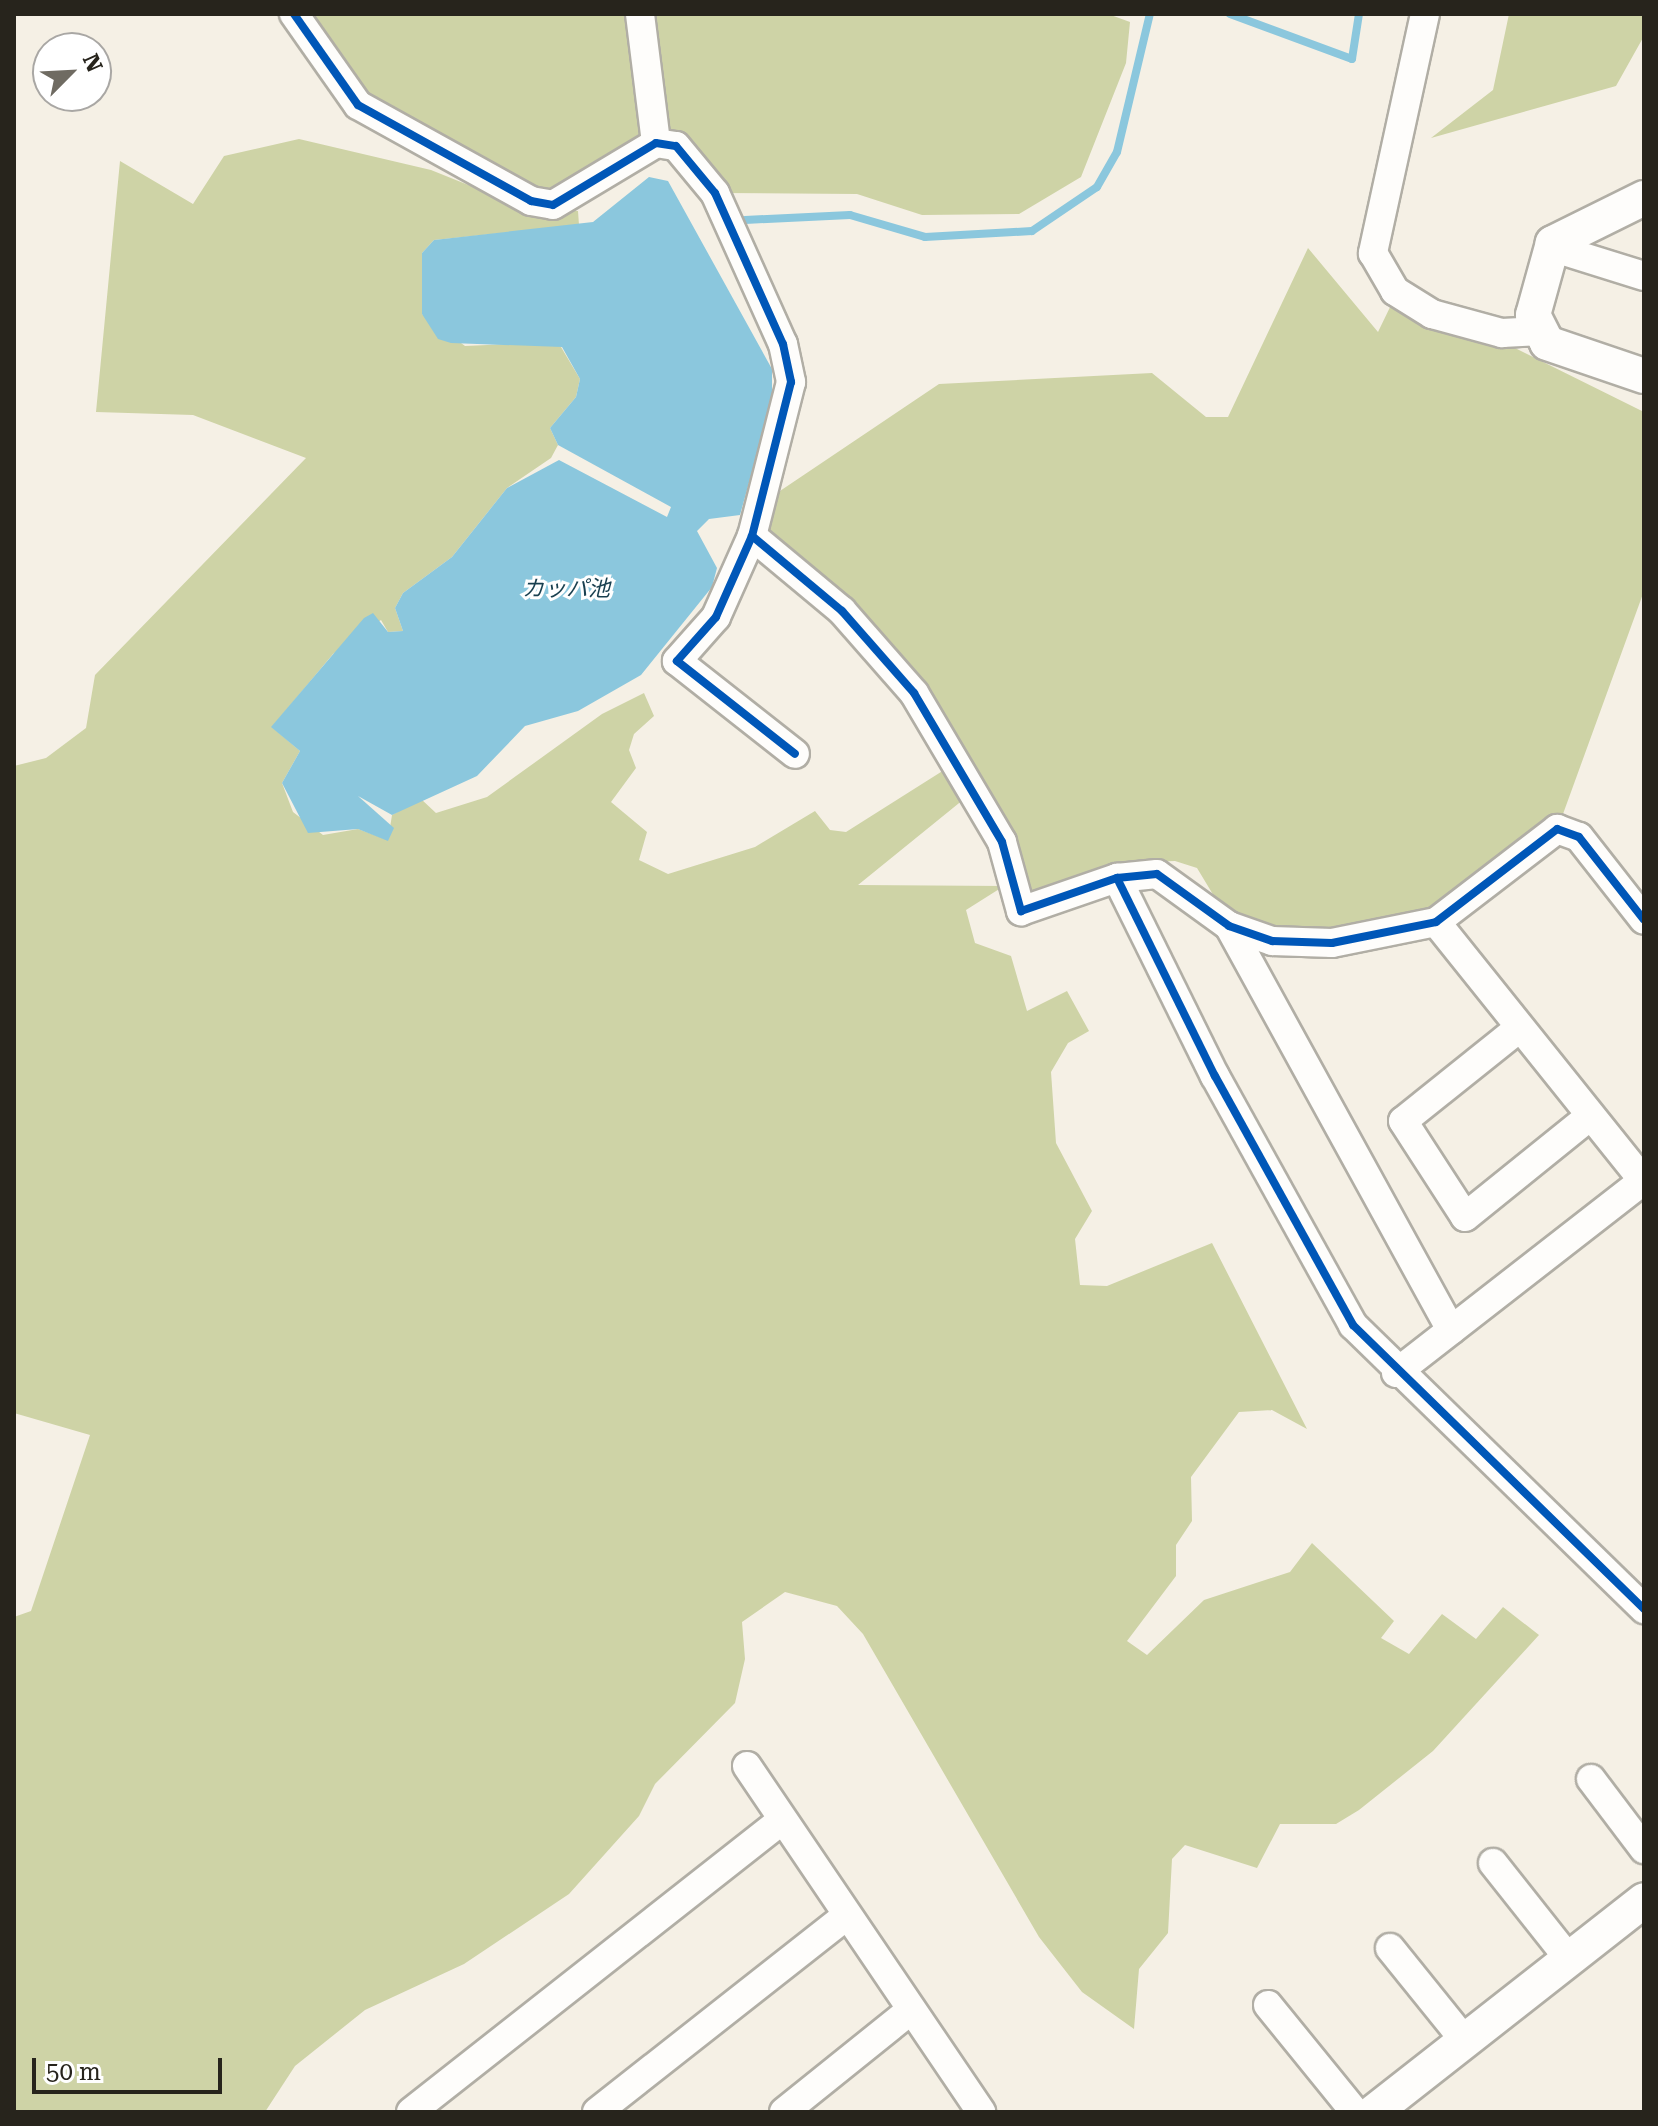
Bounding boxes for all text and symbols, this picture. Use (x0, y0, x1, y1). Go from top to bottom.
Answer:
north arrow (32, 32, 112, 112)
text: N (78, 50, 107, 76)
water label: カッパ池 (522, 576, 610, 602)
scale bar (36, 2042, 226, 2092)
text: 50 m (46, 2058, 101, 2086)

